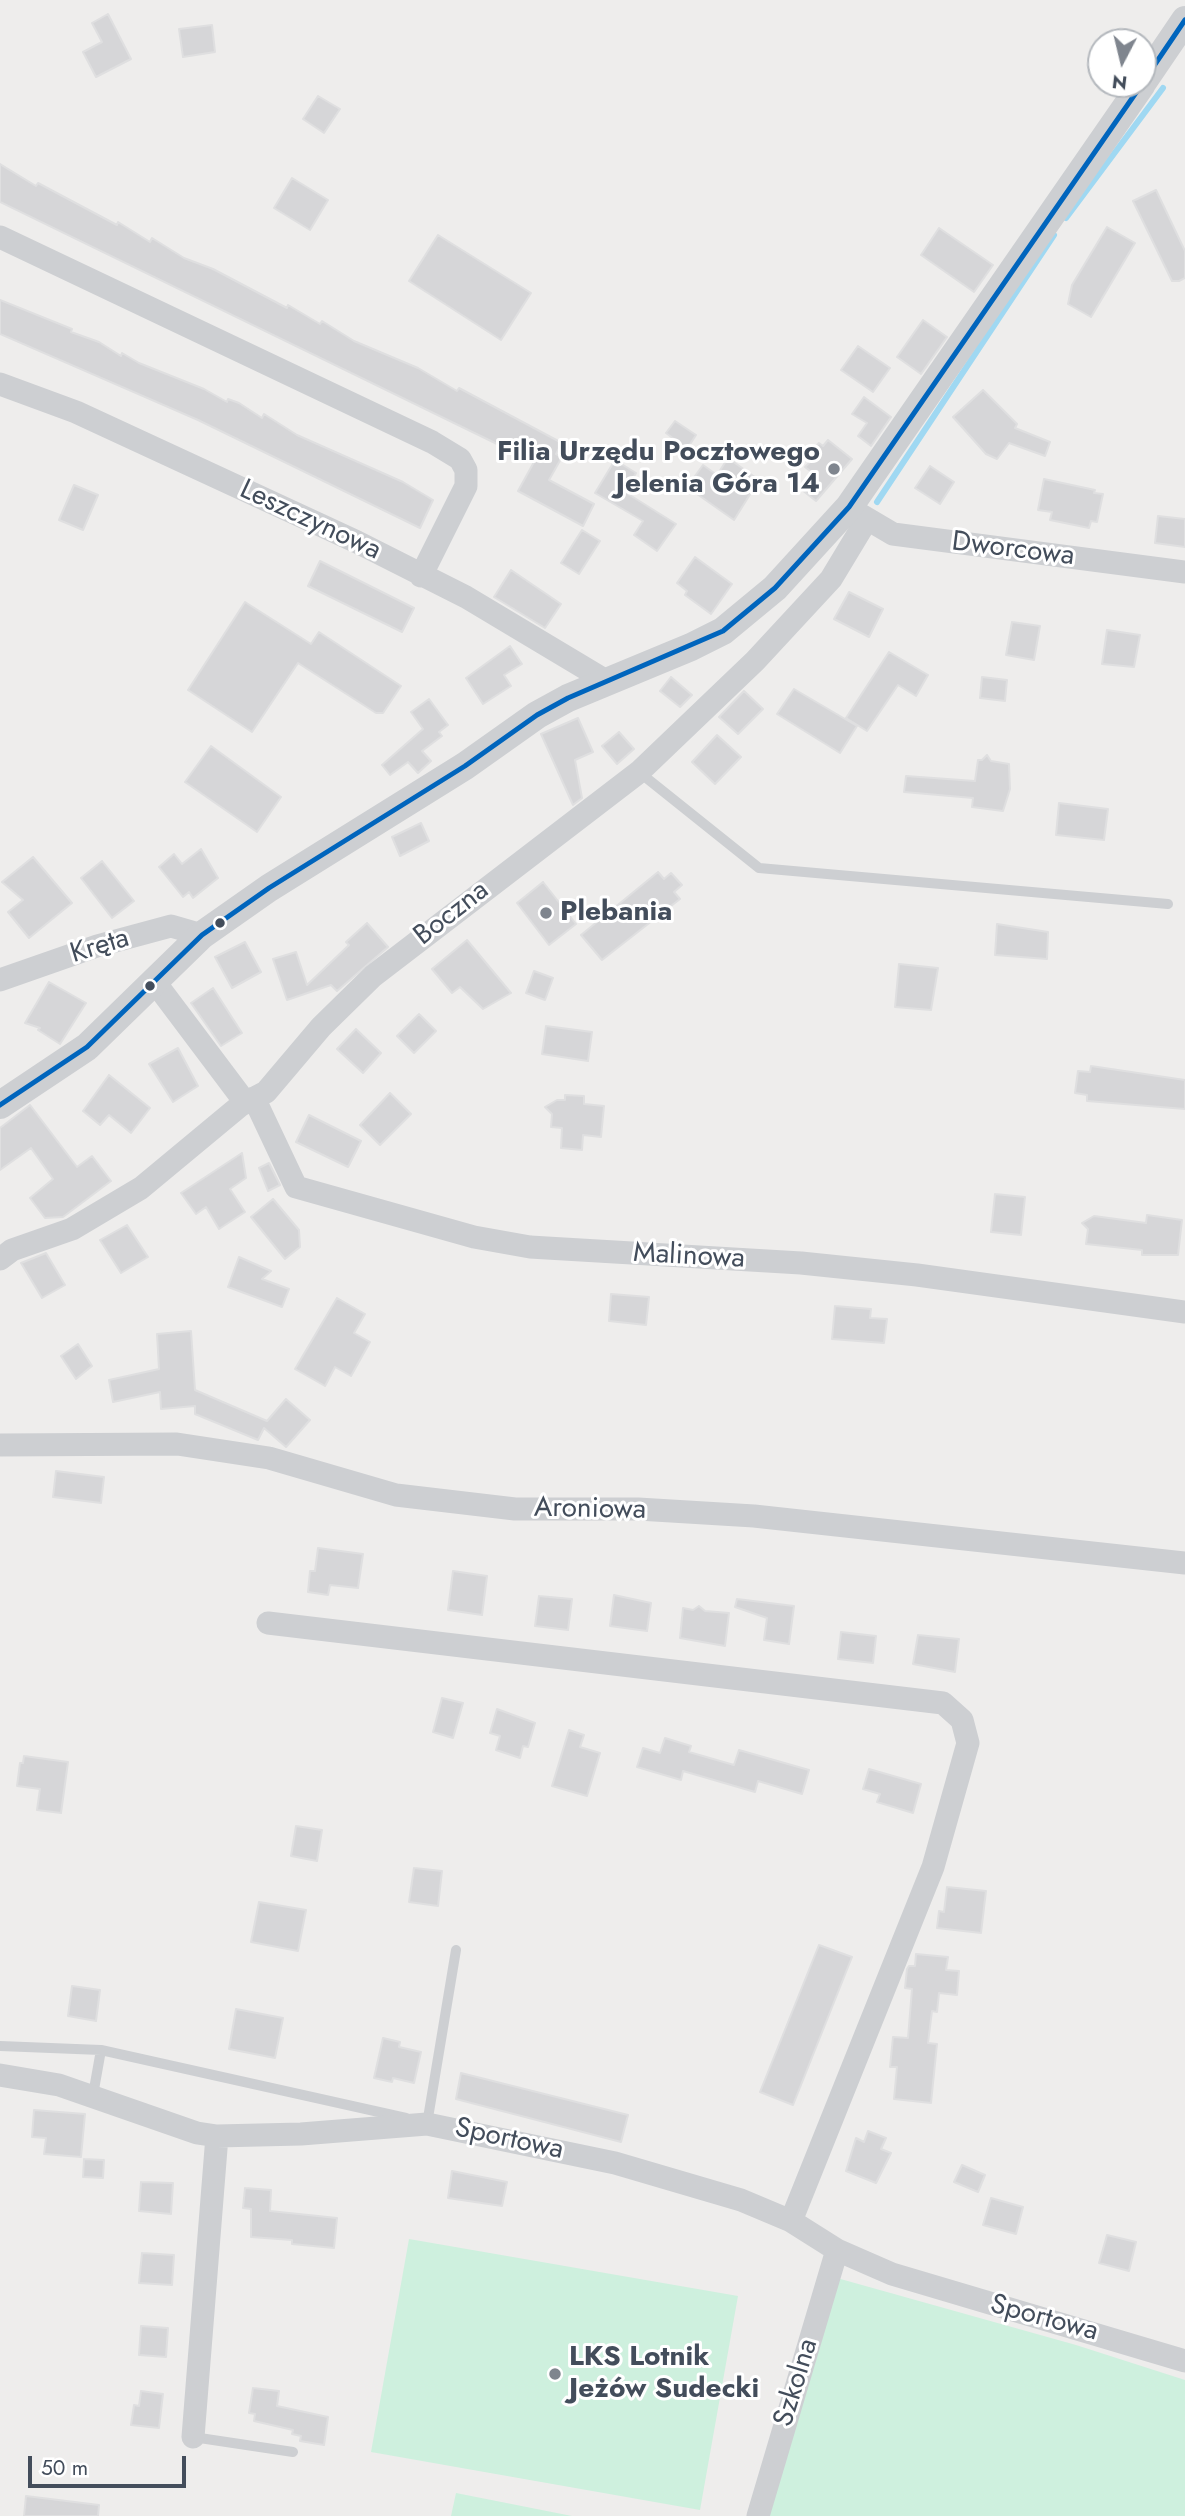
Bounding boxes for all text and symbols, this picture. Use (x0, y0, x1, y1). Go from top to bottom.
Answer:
north arrow (1087, 28, 1157, 98)
text: N (1110, 68, 1129, 97)
place label: Filia Urzędu Pocztowego Jelenia Góra 14 (497, 436, 820, 502)
marker: Filia Urzędu Pocztowego Jelenia Góra 14 (826, 461, 842, 477)
street label: Leszczynowa (234, 474, 386, 568)
street label: Dworcowa (950, 526, 1076, 574)
street label: Boczna (408, 874, 496, 954)
place label: Plebania (560, 896, 672, 930)
marker: Plebania (538, 905, 554, 921)
unlabelled marker (213, 916, 227, 930)
street label: Kręta (67, 922, 133, 972)
unlabelled marker (143, 979, 157, 993)
street label: Malinowa (632, 1237, 746, 1277)
street label: Aroniowa (534, 1492, 646, 1528)
street label: Sportowa (452, 2112, 566, 2168)
street label: Sportowa (986, 2288, 1102, 2350)
street label: Szkolna (768, 2335, 826, 2431)
place label: LKS Lotnik Jeżów Sudecki (569, 2341, 759, 2407)
marker: LKS Lotnik Jeżów Sudecki (547, 2366, 563, 2382)
scale bar (32, 2442, 189, 2486)
text: 50 m (41, 2453, 88, 2483)

